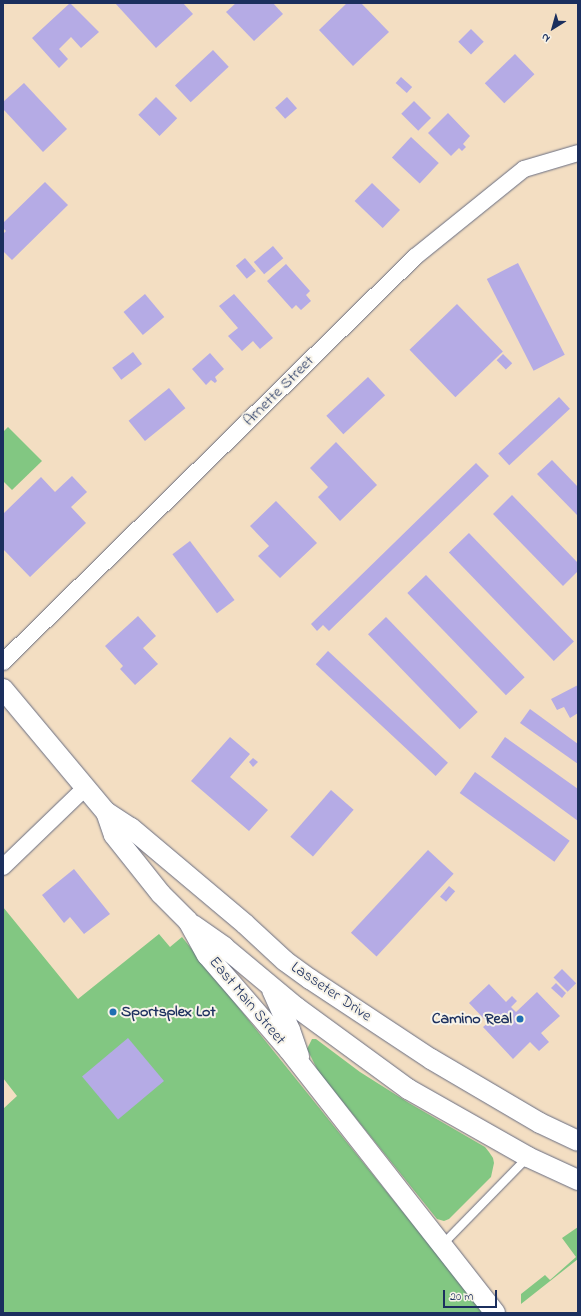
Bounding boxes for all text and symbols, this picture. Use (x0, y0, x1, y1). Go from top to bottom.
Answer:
north arrow (533, 8, 573, 48)
text: N (538, 29, 554, 46)
street label: Arnette Street (240, 352, 318, 430)
street label: East Main Street (205, 953, 289, 1049)
street label: Lasseter Drive (287, 958, 375, 1026)
place label: Sportsplex Lot (121, 1002, 216, 1022)
marker: Sportsplex Lot (108, 1007, 118, 1017)
place label: Camino Real (432, 1009, 512, 1029)
marker: Camino Real (515, 1014, 525, 1024)
scale bar (445, 1282, 499, 1308)
text: 20 m (450, 1288, 473, 1306)

